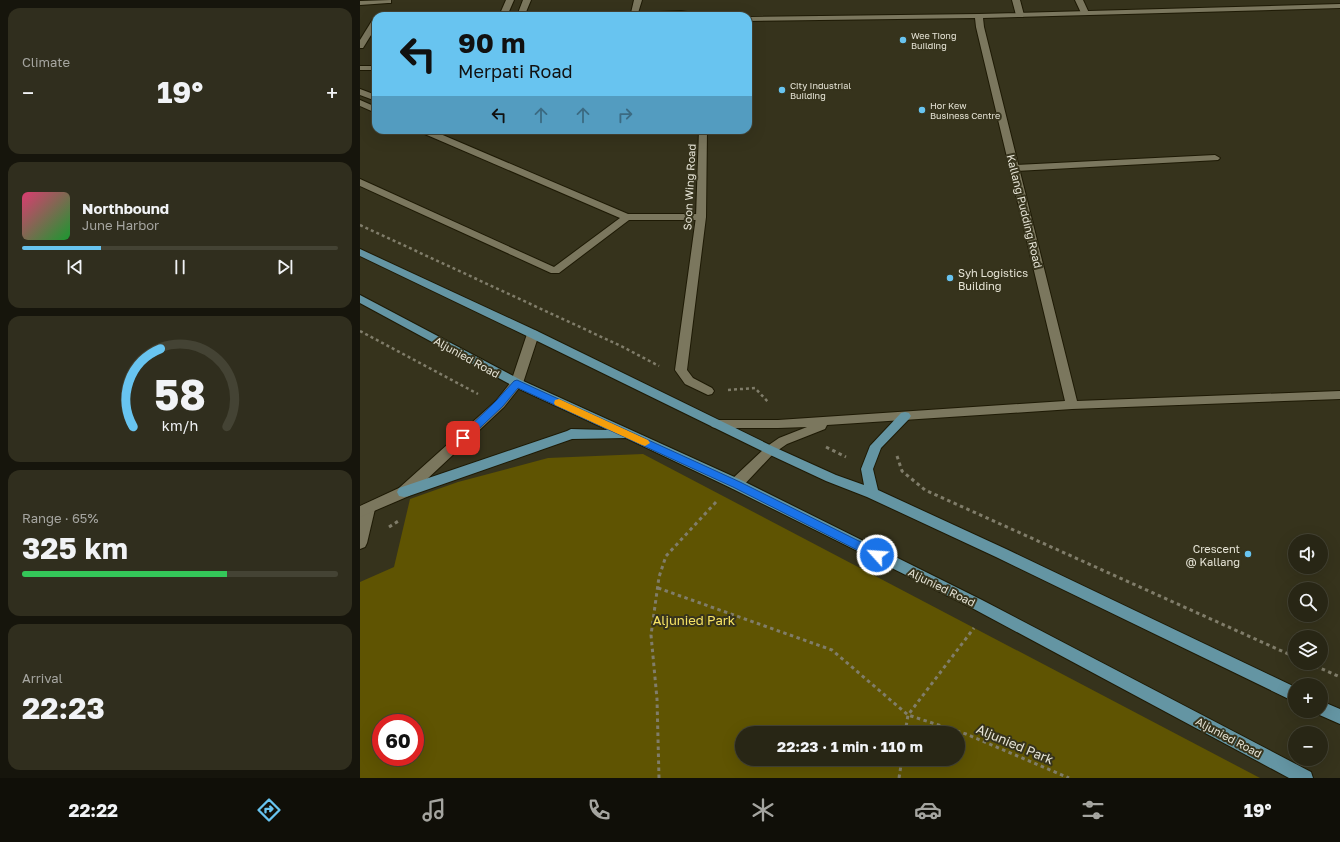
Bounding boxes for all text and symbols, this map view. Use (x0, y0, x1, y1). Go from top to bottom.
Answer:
text: 90 m (458, 26, 525, 59)
icon: left (392, 28, 444, 80)
place label: Wee Tiong Building (911, 30, 956, 51)
marker: Wee Tiong Building (898, 35, 908, 45)
text: Climate (22, 54, 70, 70)
text: Merpati Road (458, 60, 573, 82)
text: 19° (157, 74, 203, 110)
text: − (22, 79, 34, 106)
text: + (326, 79, 338, 106)
place label: City Industrial Building (790, 80, 851, 101)
marker: City Industrial Building (777, 85, 787, 95)
place label: Hor Kew Business Centre (930, 100, 1000, 121)
icon: left (488, 104, 510, 126)
icon: ahead (530, 104, 552, 126)
icon: ahead (572, 104, 594, 126)
icon: right (614, 104, 636, 126)
marker: Hor Kew Business Centre (917, 105, 927, 115)
street label: Soon Wing Road (680, 143, 698, 231)
street label: Kallang Pudding Road (1005, 153, 1045, 269)
text: Northbound (82, 199, 169, 217)
text: June Harbor (82, 217, 159, 233)
icon: previous (64, 256, 86, 278)
icon: pause (169, 256, 191, 278)
icon: next (274, 256, 296, 278)
place label: Syh Logistics Building (958, 266, 1028, 292)
marker: Syh Logistics Building (945, 273, 955, 283)
street label: Aljunied Road (432, 334, 502, 380)
text: 58 (154, 369, 206, 419)
text: km/h (162, 417, 198, 434)
pin (446, 421, 480, 455)
icon: arrive (452, 427, 474, 449)
text: Range · 65% (22, 510, 98, 526)
text: 325 km (22, 530, 128, 566)
position arrow (856, 534, 898, 576)
map controls (1288, 534, 1328, 766)
button: sound (1288, 534, 1328, 574)
place label: Crescent @ Kallang (1186, 542, 1240, 568)
marker: Crescent @ Kallang (1243, 549, 1253, 559)
street label: Aljunied Road (906, 565, 978, 609)
button: search (1288, 582, 1328, 622)
park label: Aljunied Park (653, 612, 736, 628)
button: layers (1288, 630, 1328, 670)
text: Arrival (22, 670, 63, 686)
button: + (1288, 678, 1328, 718)
text: 22:23 (22, 690, 105, 726)
speed limit sign: 60 (372, 714, 424, 766)
street label: Aljunied Road (1194, 714, 1264, 760)
street label: Aljunied Park (974, 721, 1057, 768)
button: − (1288, 726, 1328, 766)
text: 22:23 · 1 min · 110 m (777, 737, 923, 755)
icon: directions (255, 796, 283, 824)
icon: music (420, 796, 448, 824)
icon: phone (585, 796, 613, 824)
icon: climate (749, 796, 777, 824)
icon: car (914, 796, 942, 824)
icon: filters (1079, 796, 1107, 824)
text: 22:22 (68, 799, 118, 821)
text: 19° (1244, 799, 1272, 821)

